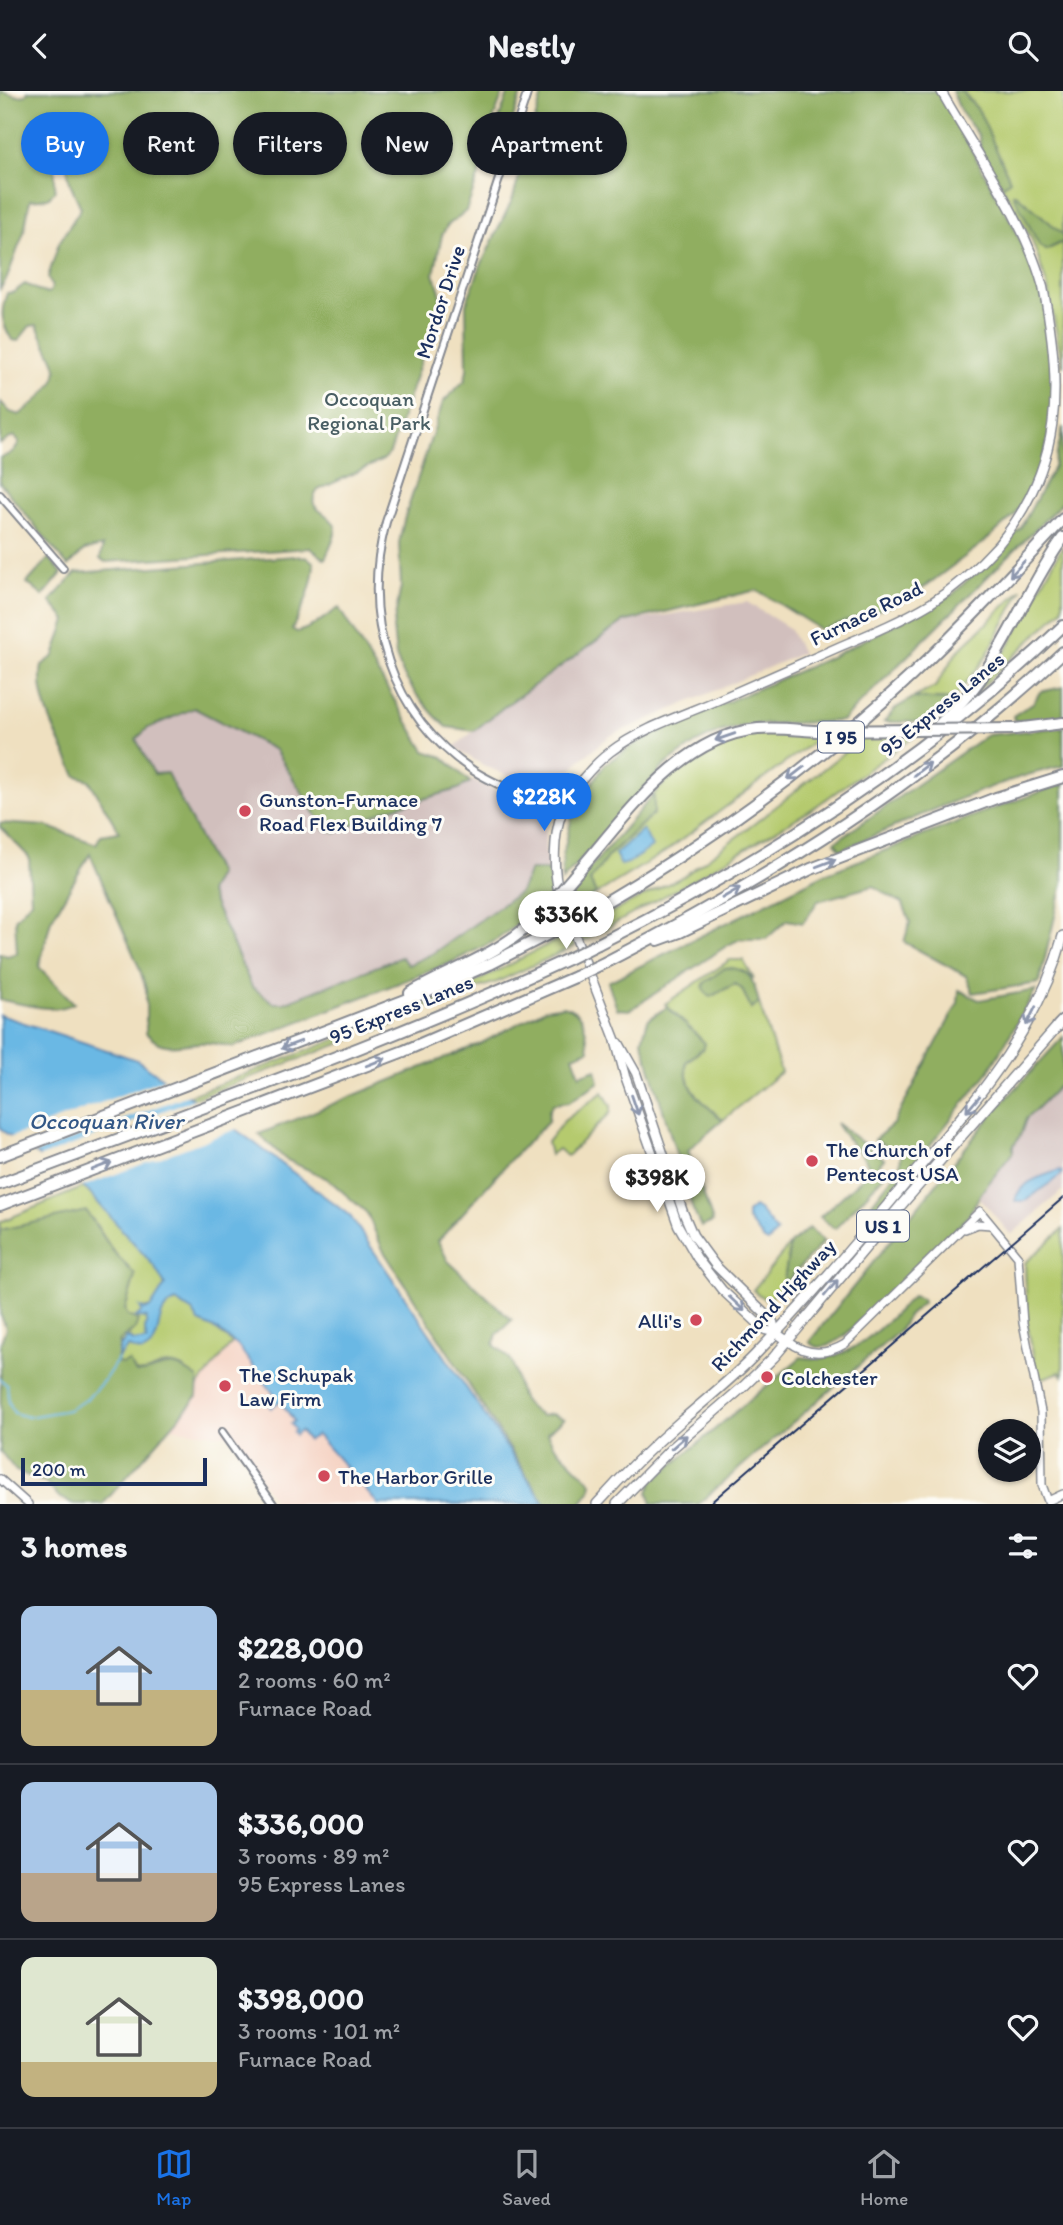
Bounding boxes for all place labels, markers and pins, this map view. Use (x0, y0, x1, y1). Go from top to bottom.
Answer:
pin: $228K (495, 773, 593, 833)
place label: Gunston-Furnace Road Flex Building 7 (259, 787, 442, 836)
marker: Gunston-Furnace Road Flex Building 7 (237, 803, 253, 819)
pin: $336K (517, 891, 615, 951)
place label: The Church of Pentecost USA (826, 1137, 959, 1186)
marker: The Church of Pentecost USA (804, 1153, 820, 1169)
pin: $398K (608, 1155, 706, 1214)
place label: Alli's (638, 1308, 682, 1333)
marker: Alli's (688, 1312, 704, 1328)
place label: The Schupak Law Firm (239, 1362, 354, 1411)
place label: Colchester (781, 1365, 878, 1390)
marker: Colchester (759, 1369, 775, 1385)
marker: The Schupak Law Firm (217, 1378, 233, 1394)
place label: The Harbor Grille (338, 1464, 493, 1489)
marker: The Harbor Grille (316, 1468, 332, 1484)

